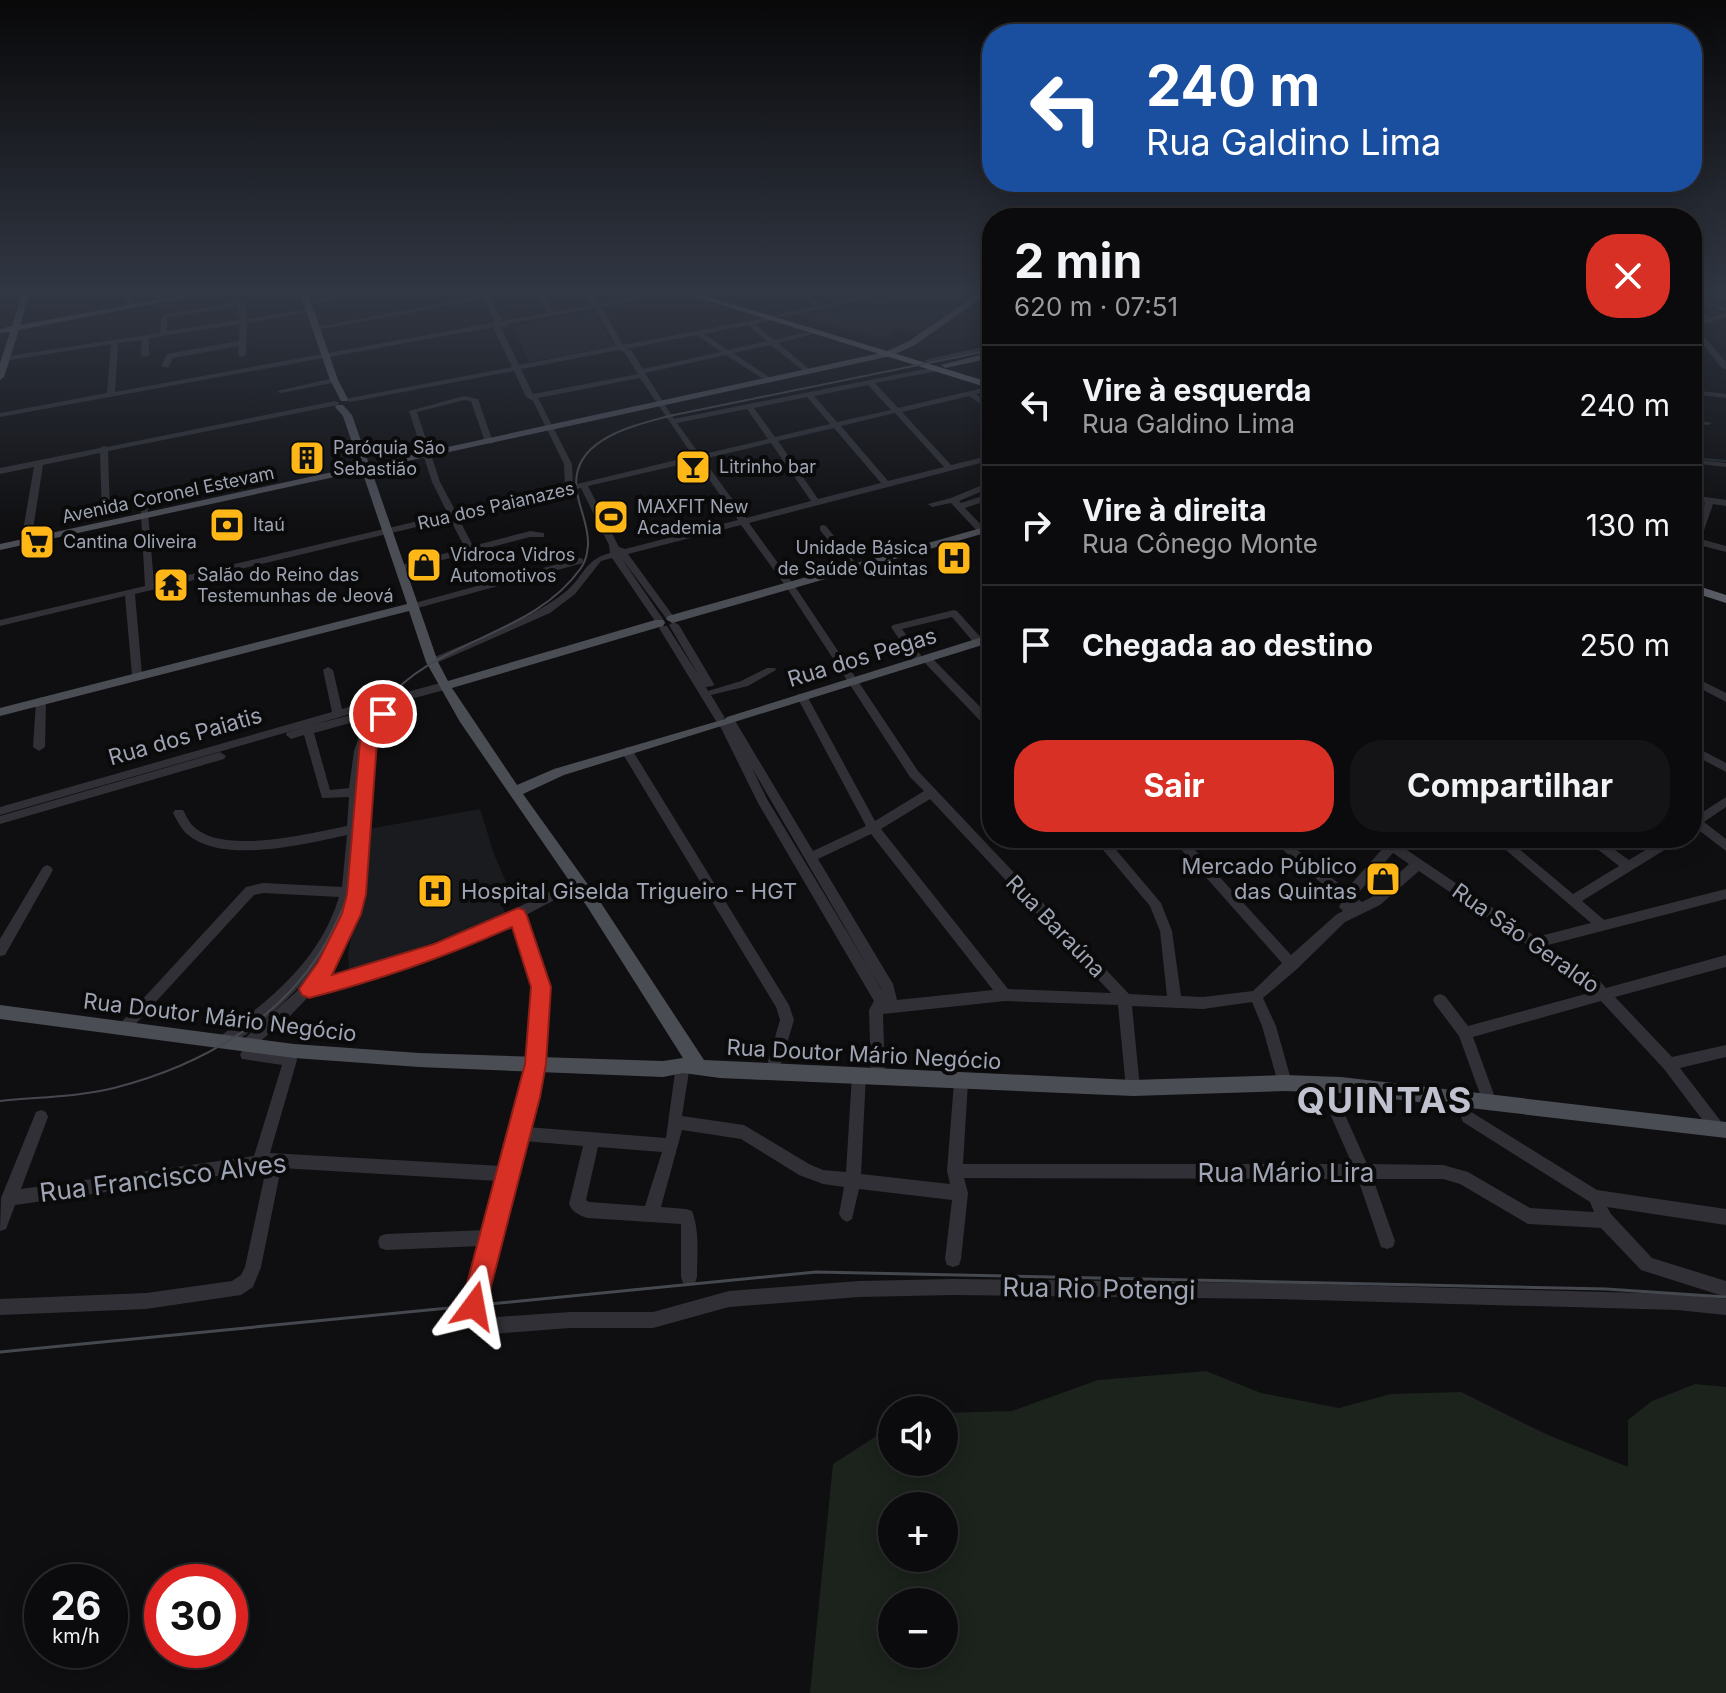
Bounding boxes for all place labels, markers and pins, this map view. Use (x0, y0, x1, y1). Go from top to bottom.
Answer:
place label: Paróquia São Sebastião (333, 437, 446, 479)
building icon: Paróquia São Sebastião (288, 439, 326, 477)
bar icon: Litrinho bar (674, 448, 712, 486)
place label: Litrinho bar (719, 456, 816, 477)
place label: MAXFIT New Academia (637, 496, 749, 538)
sports icon: MAXFIT New Academia (592, 498, 630, 536)
bank icon: Itaú (208, 506, 246, 544)
place label: Itaú (253, 514, 285, 535)
supermarket icon: Cantina Oliveira (18, 523, 56, 561)
place label: Cantina Oliveira (63, 531, 197, 552)
place label: Unidade Básica de Saúde Quintas (778, 537, 928, 579)
hospital icon: Unidade Básica de Saúde Quintas (935, 539, 973, 577)
place label: Vidroca Vidros Automotivos (450, 544, 575, 586)
shop icon: Vidroca Vidros Automotivos (405, 546, 443, 584)
place label: Salão do Reino das Testemunhas de Jeová (197, 564, 394, 606)
temple icon: Salão do Reino das Testemunhas de Jeová (152, 566, 190, 604)
pin (349, 680, 417, 748)
place label: Mercado Público das Quintas (1181, 853, 1357, 904)
shop icon: Mercado Público das Quintas (1364, 860, 1402, 898)
hospital icon: Hospital Giselda Trigueiro - HGT (416, 872, 454, 910)
place label: Hospital Giselda Trigueiro - HGT (461, 878, 797, 904)

